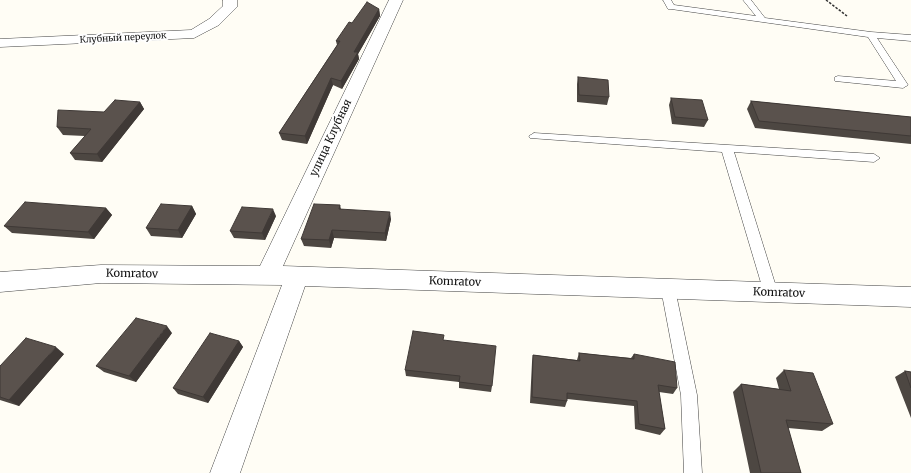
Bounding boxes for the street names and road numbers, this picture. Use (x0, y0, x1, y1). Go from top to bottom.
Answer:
street label: Клубный переулок (79, 30, 167, 46)
street label: улица Клубная (307, 97, 355, 179)
street label: Komratov (106, 267, 158, 281)
street label: Komratov (429, 274, 481, 290)
street label: Komratov (753, 285, 805, 301)

